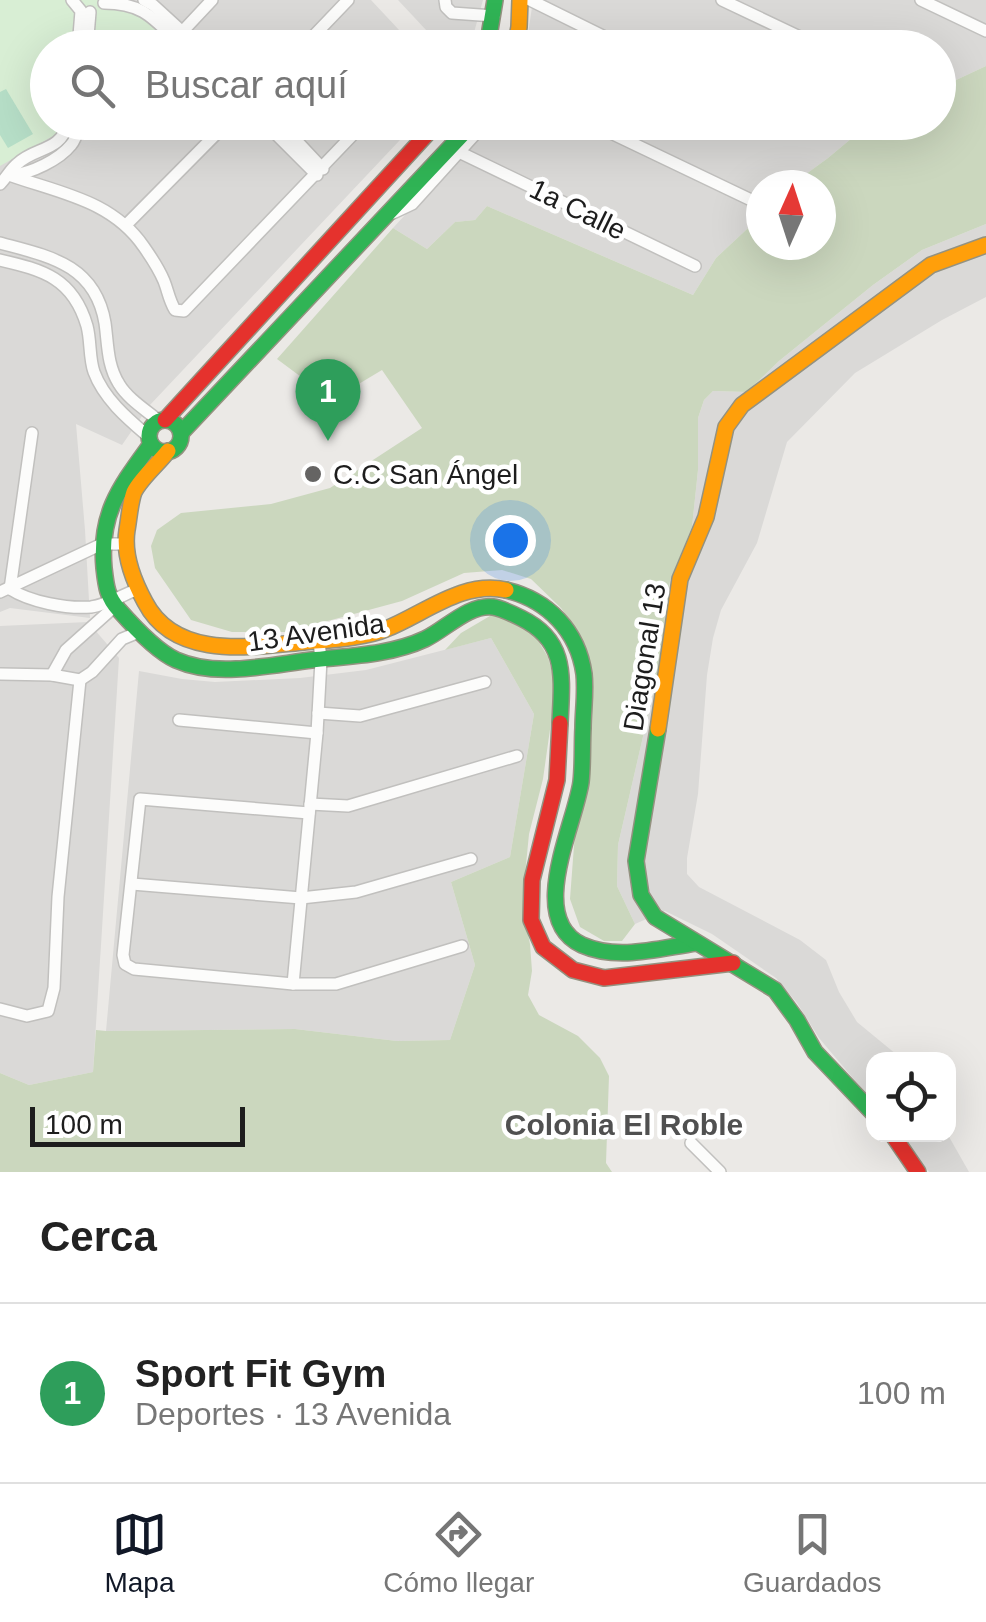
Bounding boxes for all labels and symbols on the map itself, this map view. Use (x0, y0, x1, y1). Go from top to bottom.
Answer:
north arrow (746, 170, 836, 260)
street label: 1a Calle (525, 173, 631, 246)
pin: 1 (296, 358, 360, 441)
place label: C.C San Ángel (333, 459, 518, 490)
marker: C.C San Ángel (302, 463, 324, 485)
your location (485, 515, 536, 566)
street label: Diagonal 13 (617, 581, 671, 733)
street label: 13 Avenida (246, 607, 387, 657)
scale bar (30, 1102, 245, 1146)
district label: Colonia El Roble (505, 1108, 743, 1141)

